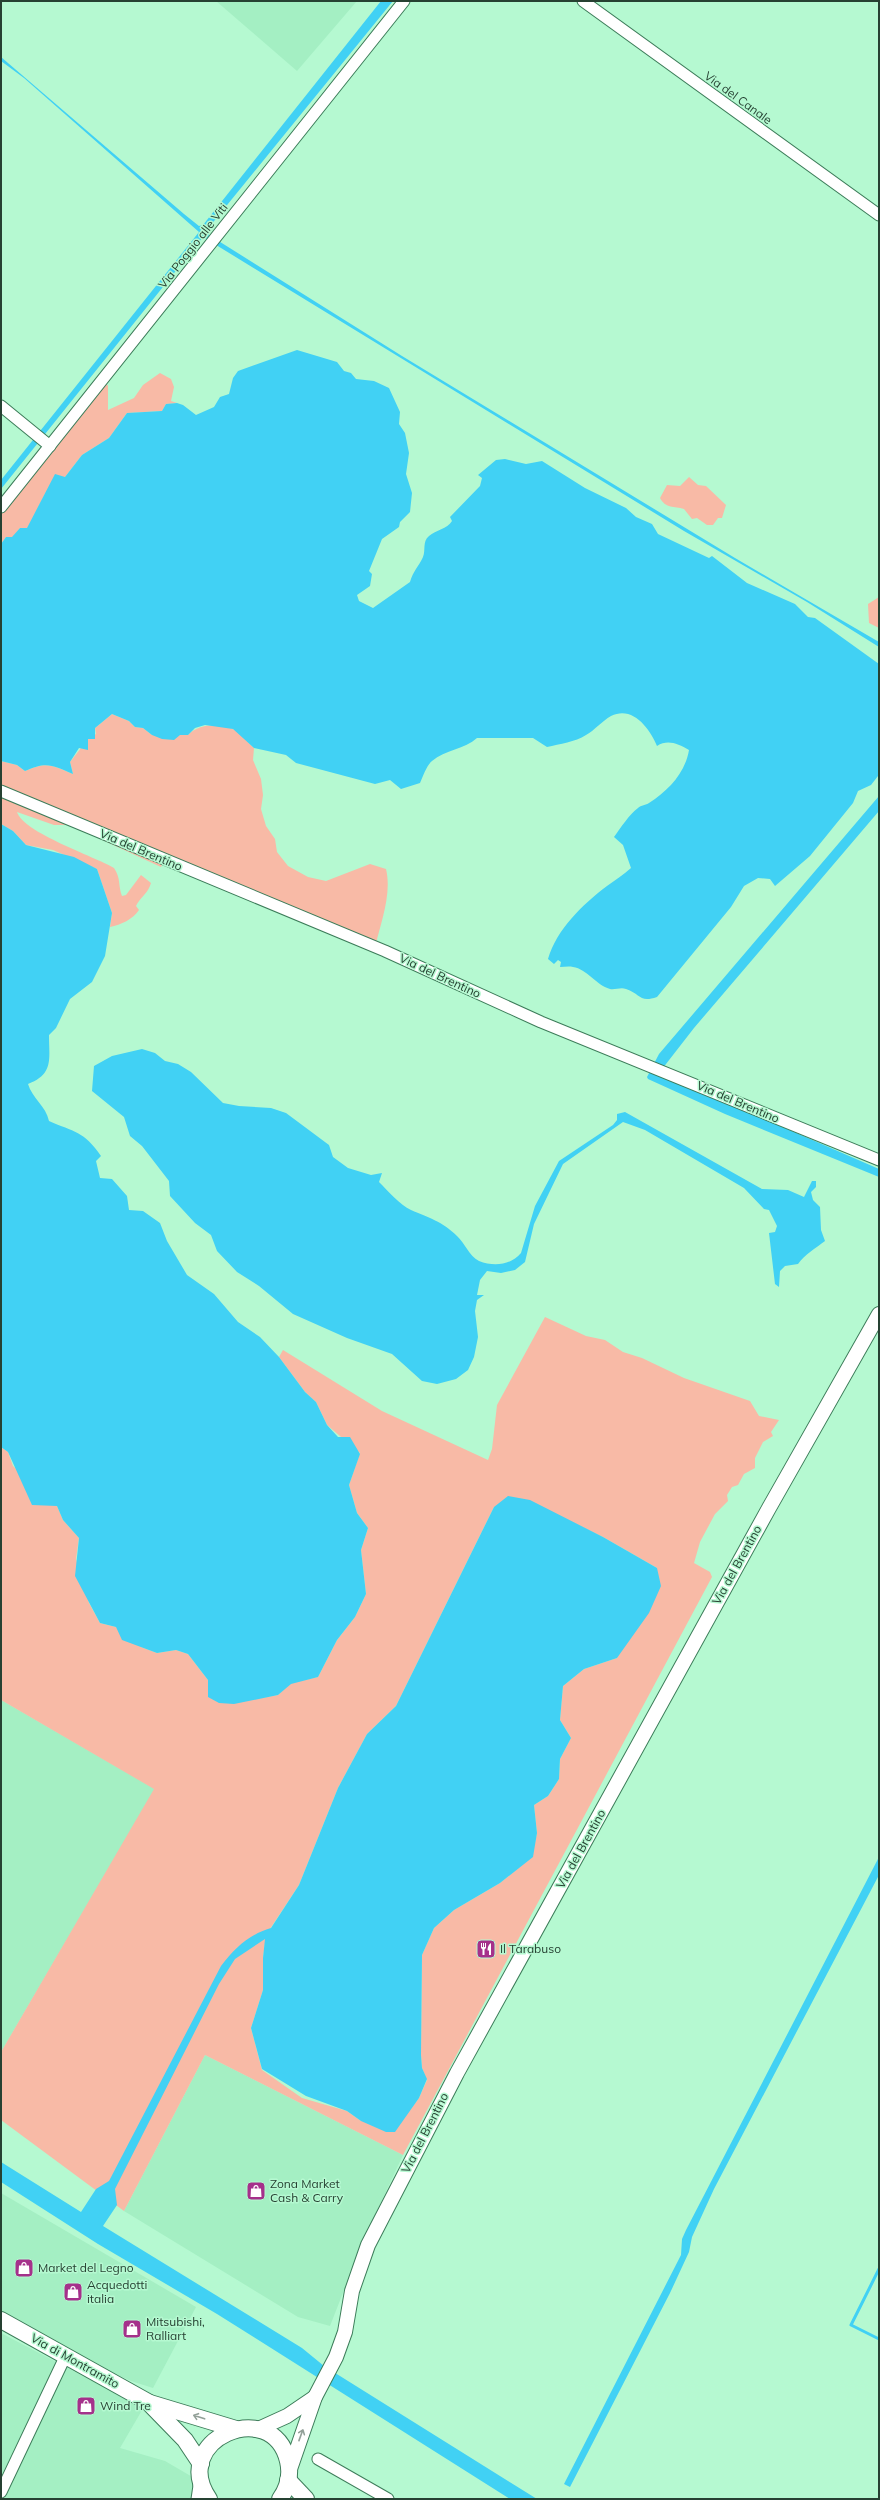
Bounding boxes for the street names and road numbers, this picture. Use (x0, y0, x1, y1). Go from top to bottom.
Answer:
street label: Via del Canale (701, 68, 775, 127)
street label: Via Poggio alle Viti (155, 200, 231, 291)
street label: Via del Brentino (98, 825, 185, 874)
street label: Via del Brentino (397, 950, 483, 1001)
street label: Via del Brentino (695, 1077, 782, 1126)
street label: Via del Brentino (709, 1522, 765, 1607)
street label: Via del Brentino (553, 1806, 609, 1891)
street label: Via del Brentino (398, 2090, 451, 2175)
street label: Via di Montramito (28, 2330, 122, 2391)

